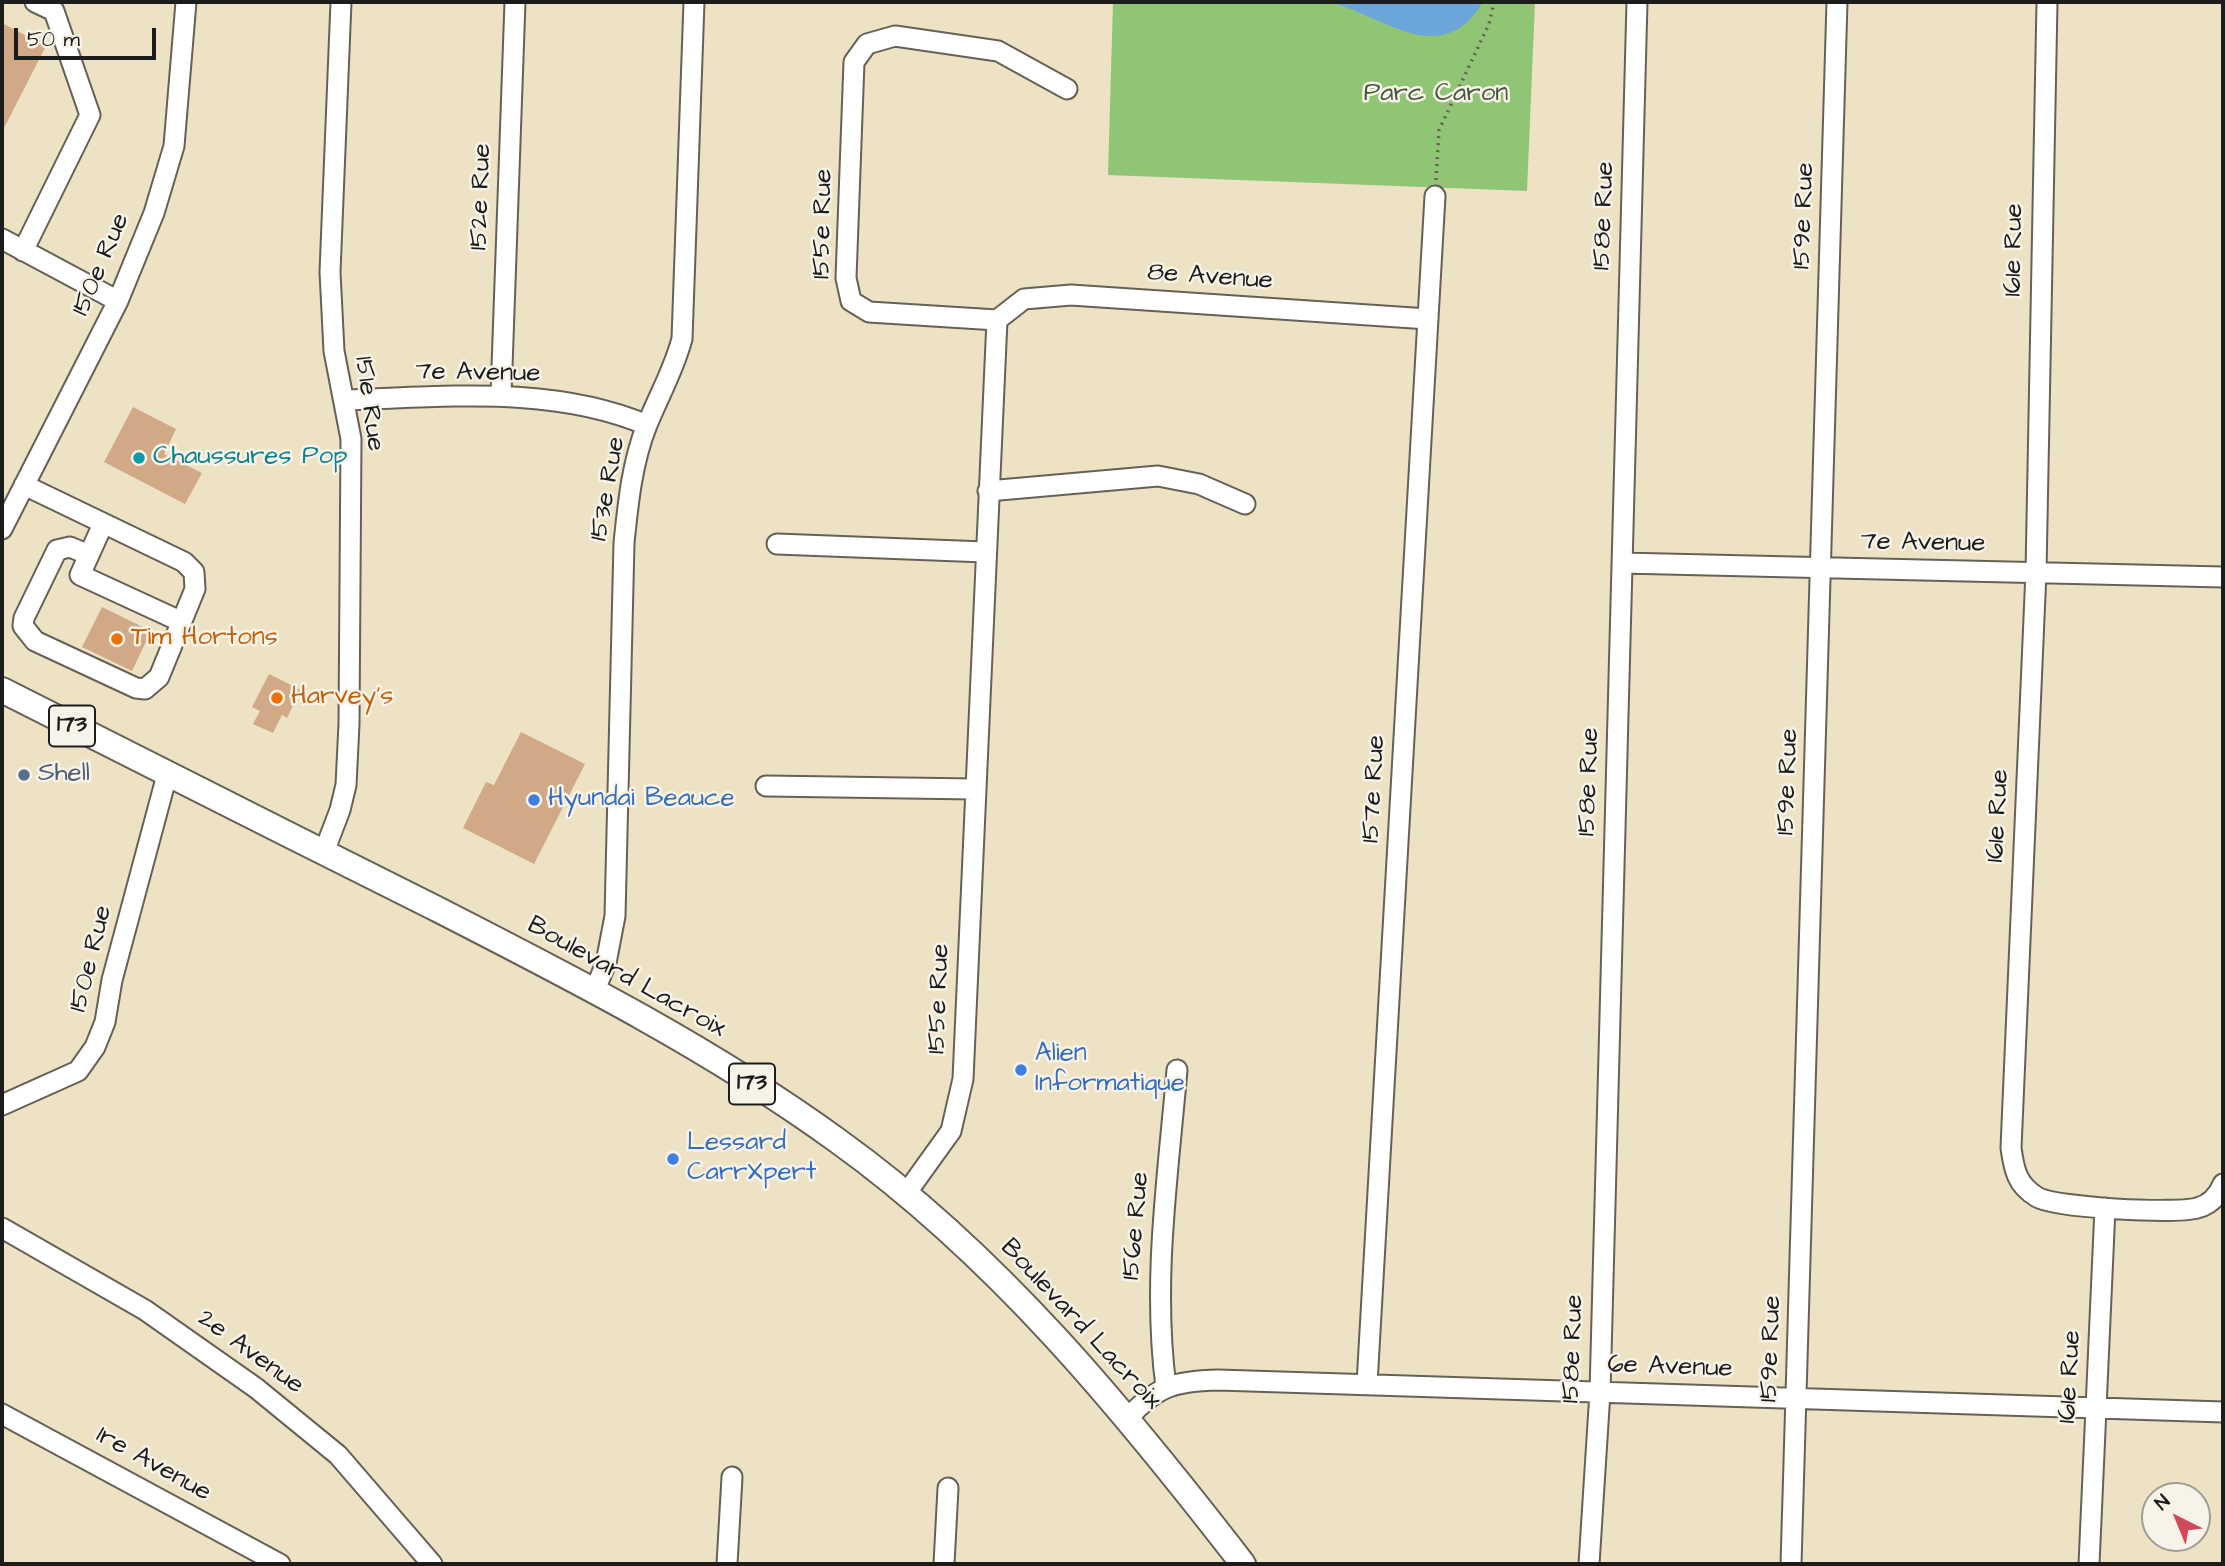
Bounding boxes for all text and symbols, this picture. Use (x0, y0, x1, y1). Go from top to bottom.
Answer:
scale bar (18, 14, 159, 58)
text: 50 m (27, 25, 80, 54)
park label: Parc Caron (1364, 79, 1508, 111)
street label: 152e Rue (465, 143, 499, 251)
street label: 158e Rue (1588, 161, 1622, 271)
street label: 159e Rue (1788, 162, 1822, 270)
street label: 155e Rue (807, 169, 841, 279)
street label: 161e Rue (1999, 203, 2031, 297)
street label: 150e Rue (66, 209, 138, 321)
street label: 8e Avenue (1146, 258, 1274, 298)
street label: 151e Rue (346, 355, 390, 453)
street label: 7e Avenue (415, 357, 541, 391)
street label: 153e Rue (584, 434, 634, 544)
place label: Chaussures Pop (153, 442, 348, 474)
marker: Chaussures Pop (131, 450, 147, 466)
street label: 7e Avenue (1860, 527, 1986, 561)
place label: Tim Hortons (131, 623, 278, 655)
marker: Tim Hortons (109, 631, 125, 647)
place label: Harvey's (291, 682, 393, 714)
marker: Harvey's (269, 690, 285, 706)
road number: 173 (49, 706, 95, 746)
street label: 158e Rue (1573, 727, 1607, 837)
street label: 159e Rue (1772, 728, 1806, 836)
street label: 157e Rue (1357, 734, 1393, 844)
place label: Shell (38, 759, 90, 791)
marker: Shell (16, 767, 32, 783)
street label: 161e Rue (1981, 769, 2017, 863)
place label: Hyundai Beauce (548, 784, 735, 816)
marker: Hyundai Beauce (526, 792, 542, 808)
street label: 150e Rue (64, 903, 120, 1015)
street label: Boulevard Lacroix (521, 911, 731, 1045)
street label: 155e Rue (922, 943, 958, 1055)
place label: Alien Informatique (1035, 1039, 1185, 1100)
marker: Alien Informatique (1013, 1062, 1029, 1078)
road number: 173 (729, 1064, 775, 1104)
place label: Lessard CarrXpert (687, 1128, 816, 1190)
marker: Lessard CarrXpert (665, 1151, 681, 1167)
street label: 156e Rue (1117, 1171, 1157, 1281)
street label: Boulevard Lacroix (993, 1233, 1167, 1417)
street label: 158e Rue (1557, 1294, 1591, 1404)
street label: 159e Rue (1755, 1295, 1789, 1403)
street label: 2e Avenue (191, 1304, 309, 1402)
street label: 161e Rue (2053, 1330, 2089, 1424)
street label: 6e Avenue (1607, 1350, 1733, 1386)
street label: 1re Avenue (90, 1421, 216, 1509)
north arrow (2141, 1482, 2211, 1552)
text: N (2149, 1489, 2176, 1517)

